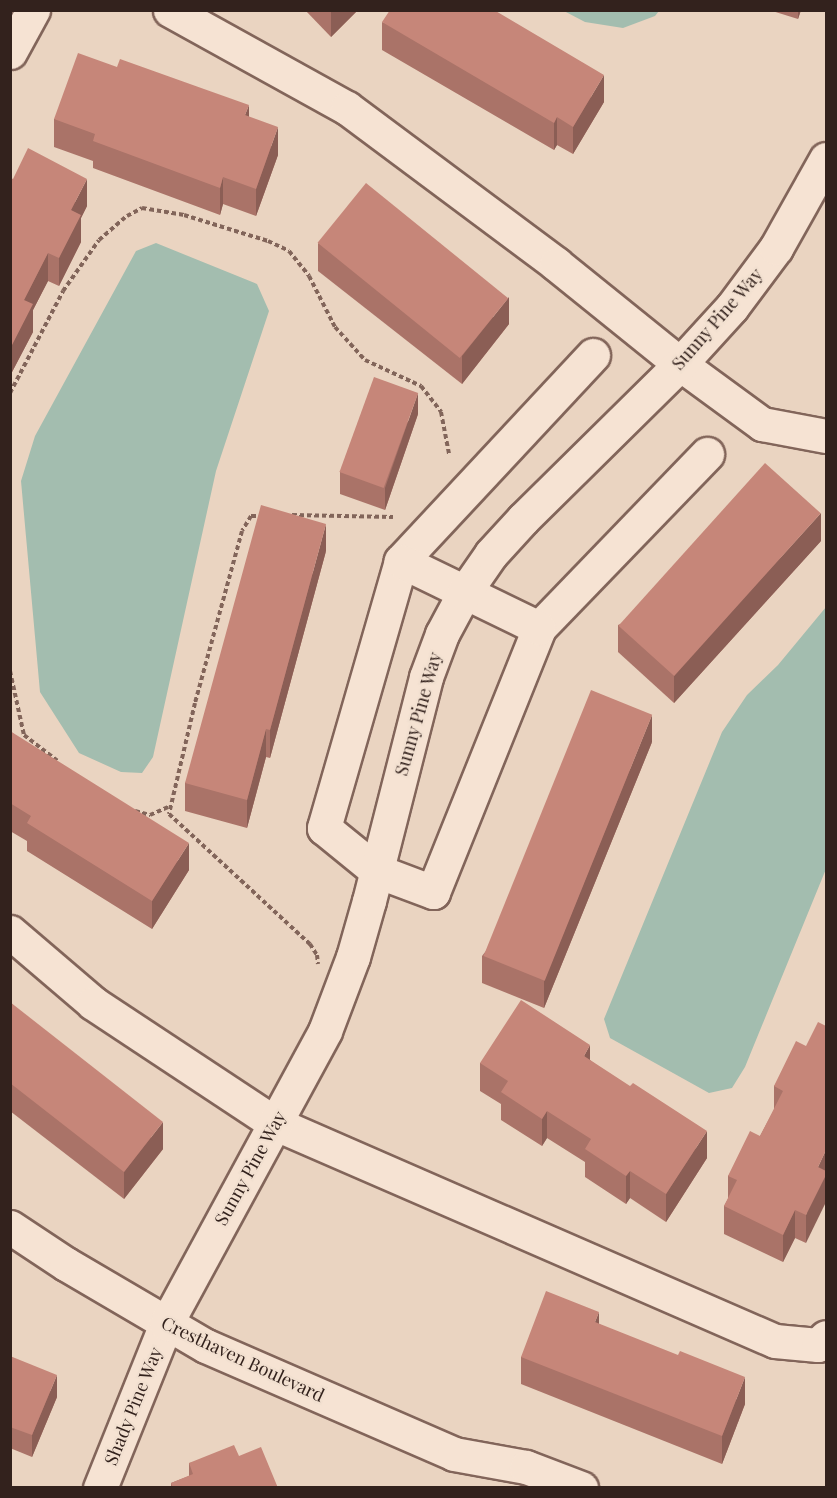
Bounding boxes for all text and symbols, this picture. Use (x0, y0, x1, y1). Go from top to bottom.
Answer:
street label: Sunny Pine Way (667, 263, 767, 375)
street label: Sunny Pine Way (390, 649, 446, 779)
street label: Sunny Pine Way (209, 1107, 291, 1229)
street label: Cresthaven Boulevard (158, 1312, 328, 1406)
street label: Shady Pine Way (99, 1343, 167, 1469)

